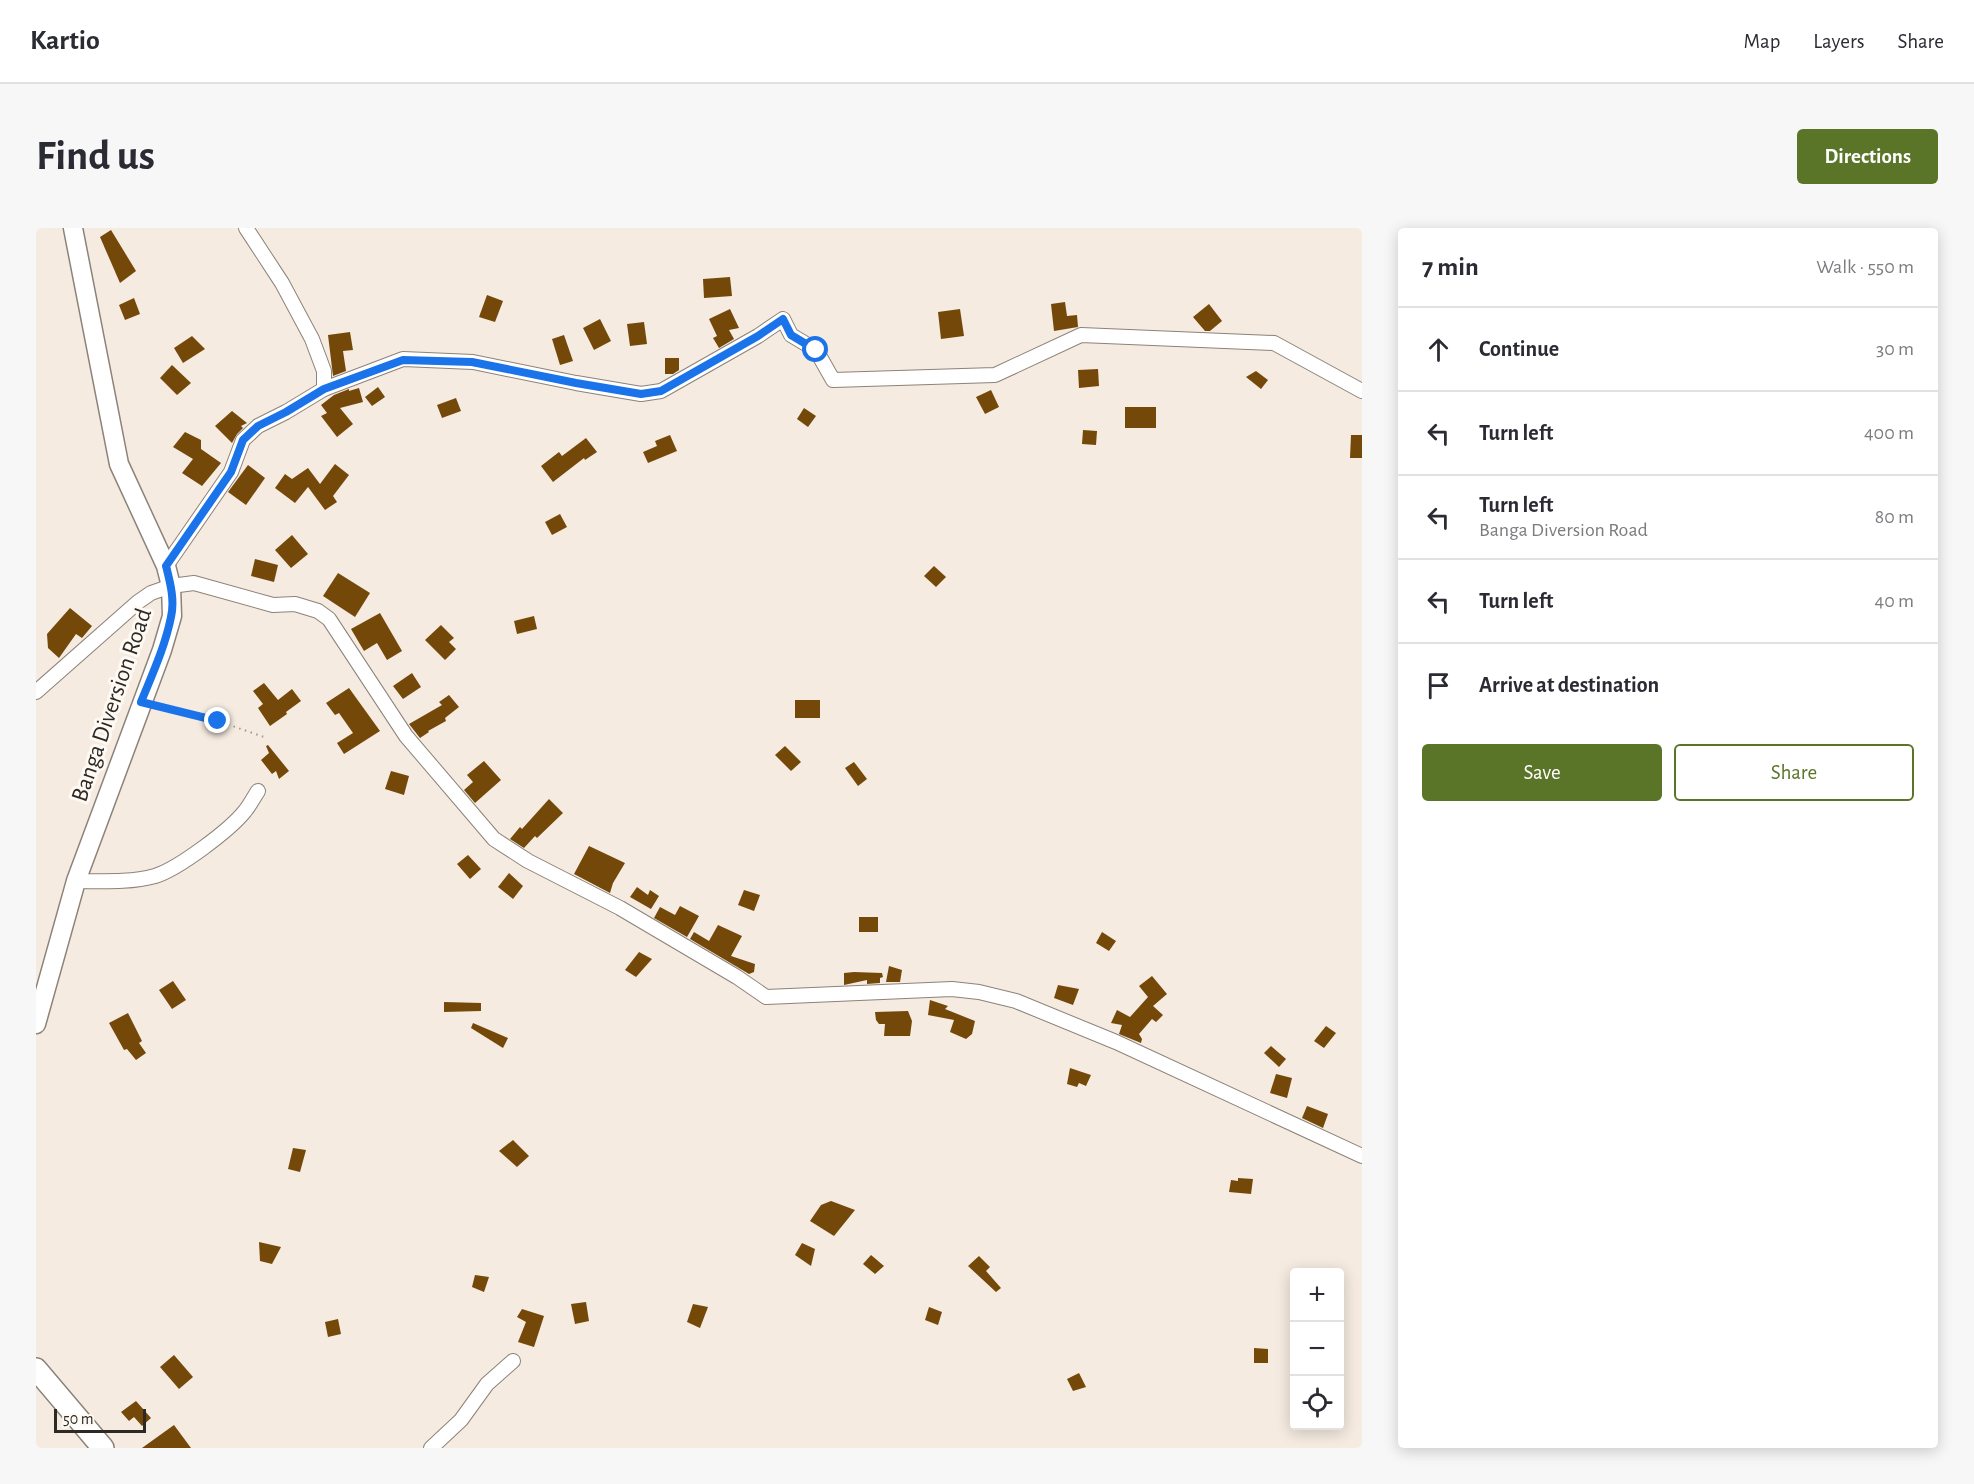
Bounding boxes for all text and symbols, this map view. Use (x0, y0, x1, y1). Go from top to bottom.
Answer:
text: Kartio (30, 27, 100, 55)
text: Map (1744, 31, 1780, 52)
text: Layers (1813, 31, 1864, 52)
text: Share (1897, 31, 1944, 52)
button: Directions (1797, 129, 1938, 184)
text: Find us (36, 135, 155, 177)
text: 7 min (1422, 254, 1479, 280)
text: Walk · 550 m (1816, 257, 1914, 277)
icon: ahead (1422, 333, 1455, 366)
route start (802, 336, 828, 362)
text: Continue (1479, 338, 1559, 360)
text: 30 m (1876, 339, 1914, 359)
icon: left (1422, 417, 1455, 450)
text: Turn left (1479, 422, 1553, 444)
text: 400 m (1864, 423, 1914, 443)
text: Turn left (1479, 494, 1553, 516)
icon: left (1422, 501, 1455, 534)
text: 80 m (1875, 507, 1914, 527)
text: Banga Diversion Road (1479, 520, 1648, 540)
icon: left (1422, 585, 1455, 618)
text: Turn left (1479, 590, 1553, 612)
text: 40 m (1875, 591, 1914, 611)
street label: Banga Diversion Road (68, 605, 156, 805)
icon: arrive (1422, 669, 1455, 702)
text: Arrive at destination (1479, 674, 1659, 696)
route end (204, 707, 230, 733)
button: Save (1422, 744, 1662, 801)
button: Share (1674, 744, 1914, 801)
map controls (1290, 1268, 1344, 1430)
button: + (1290, 1268, 1344, 1322)
button: − (1290, 1322, 1344, 1376)
button: locate (1290, 1376, 1344, 1430)
scale bar (54, 1406, 146, 1434)
text: 50 m (63, 1411, 94, 1427)

